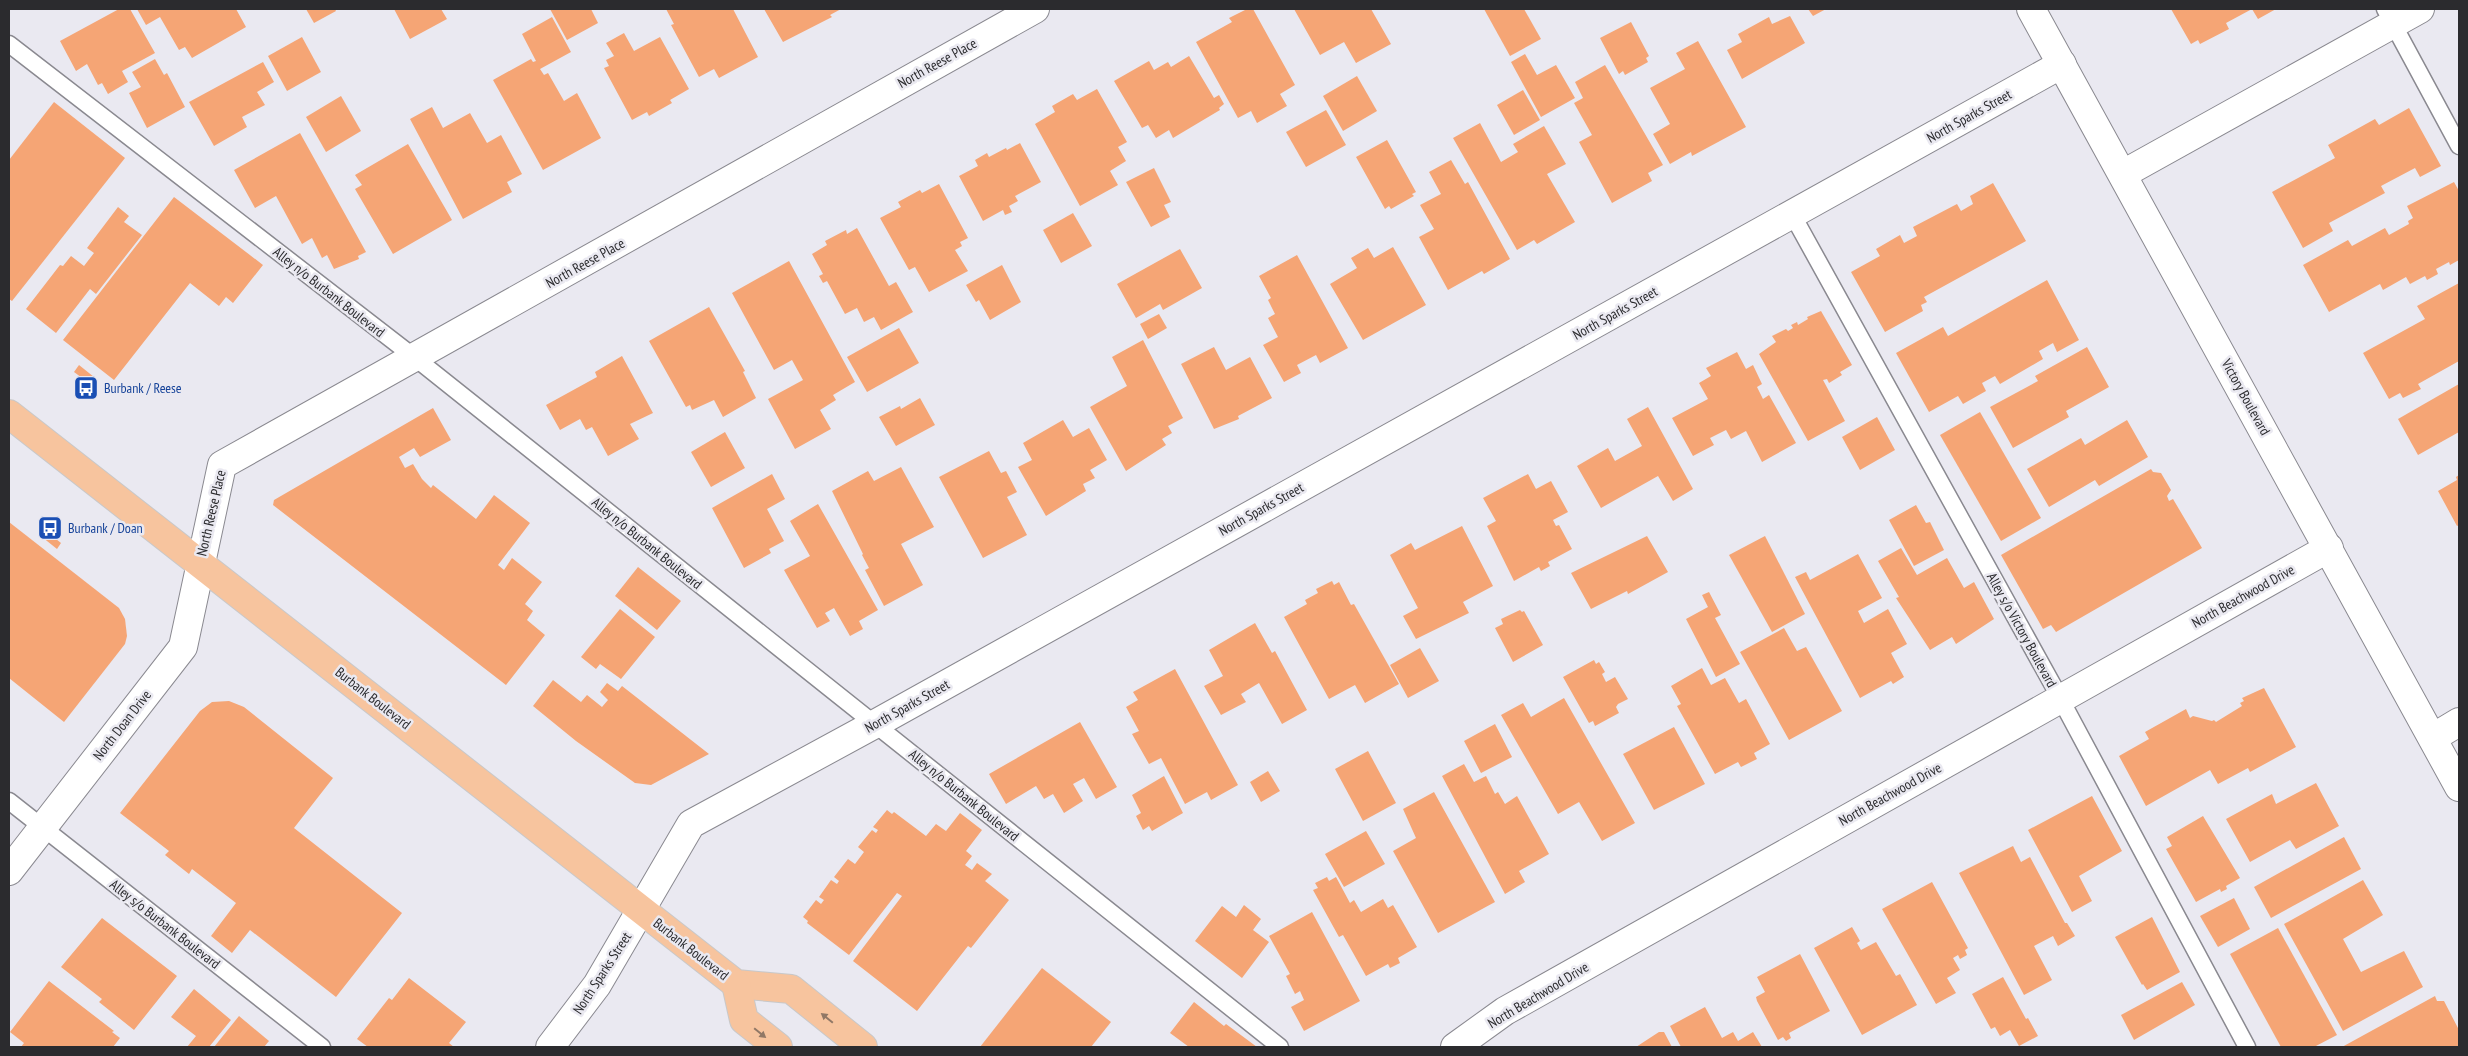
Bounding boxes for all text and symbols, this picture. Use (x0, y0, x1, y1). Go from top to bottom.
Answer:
street label: North Reese Place (894, 34, 980, 92)
street label: North Sparks Street (1923, 85, 2015, 147)
street label: North Reese Place (542, 234, 628, 292)
street label: Alley n/o Burbank Boulevard (270, 243, 388, 341)
street label: North Sparks Street (1569, 282, 1661, 344)
street label: Victory Boulevard (2217, 355, 2274, 438)
bus stop icon: Burbank / Reese (73, 375, 99, 401)
place label: Burbank / Reese (104, 379, 182, 397)
street label: North Reese Place (192, 468, 230, 558)
street label: North Sparks Street (1215, 478, 1307, 540)
street label: Alley n/o Burbank Boulevard (588, 493, 706, 593)
bus stop icon: Burbank / Doan (37, 515, 63, 541)
place label: Burbank / Doan (68, 519, 143, 537)
street label: North Beachwood Drive (2189, 560, 2298, 632)
street label: Alley s/o Victory Boulevard (1983, 569, 2061, 691)
street label: Burbank Boulevard (332, 663, 414, 733)
street label: North Sparks Street (861, 675, 953, 737)
street label: North Doan Drive (89, 686, 155, 764)
street label: Alley n/o Burbank Boulevard (905, 745, 1023, 845)
street label: North Beachwood Drive (1836, 758, 1945, 830)
street label: Alley s/o Burbank Boulevard (106, 875, 224, 973)
street label: Burbank Boulevard (650, 914, 732, 984)
street label: North Sparks Street (569, 928, 635, 1017)
street label: North Beachwood Drive (1484, 958, 1592, 1032)
one-way arrow (821, 1013, 834, 1024)
one-way arrow (753, 1028, 766, 1039)

